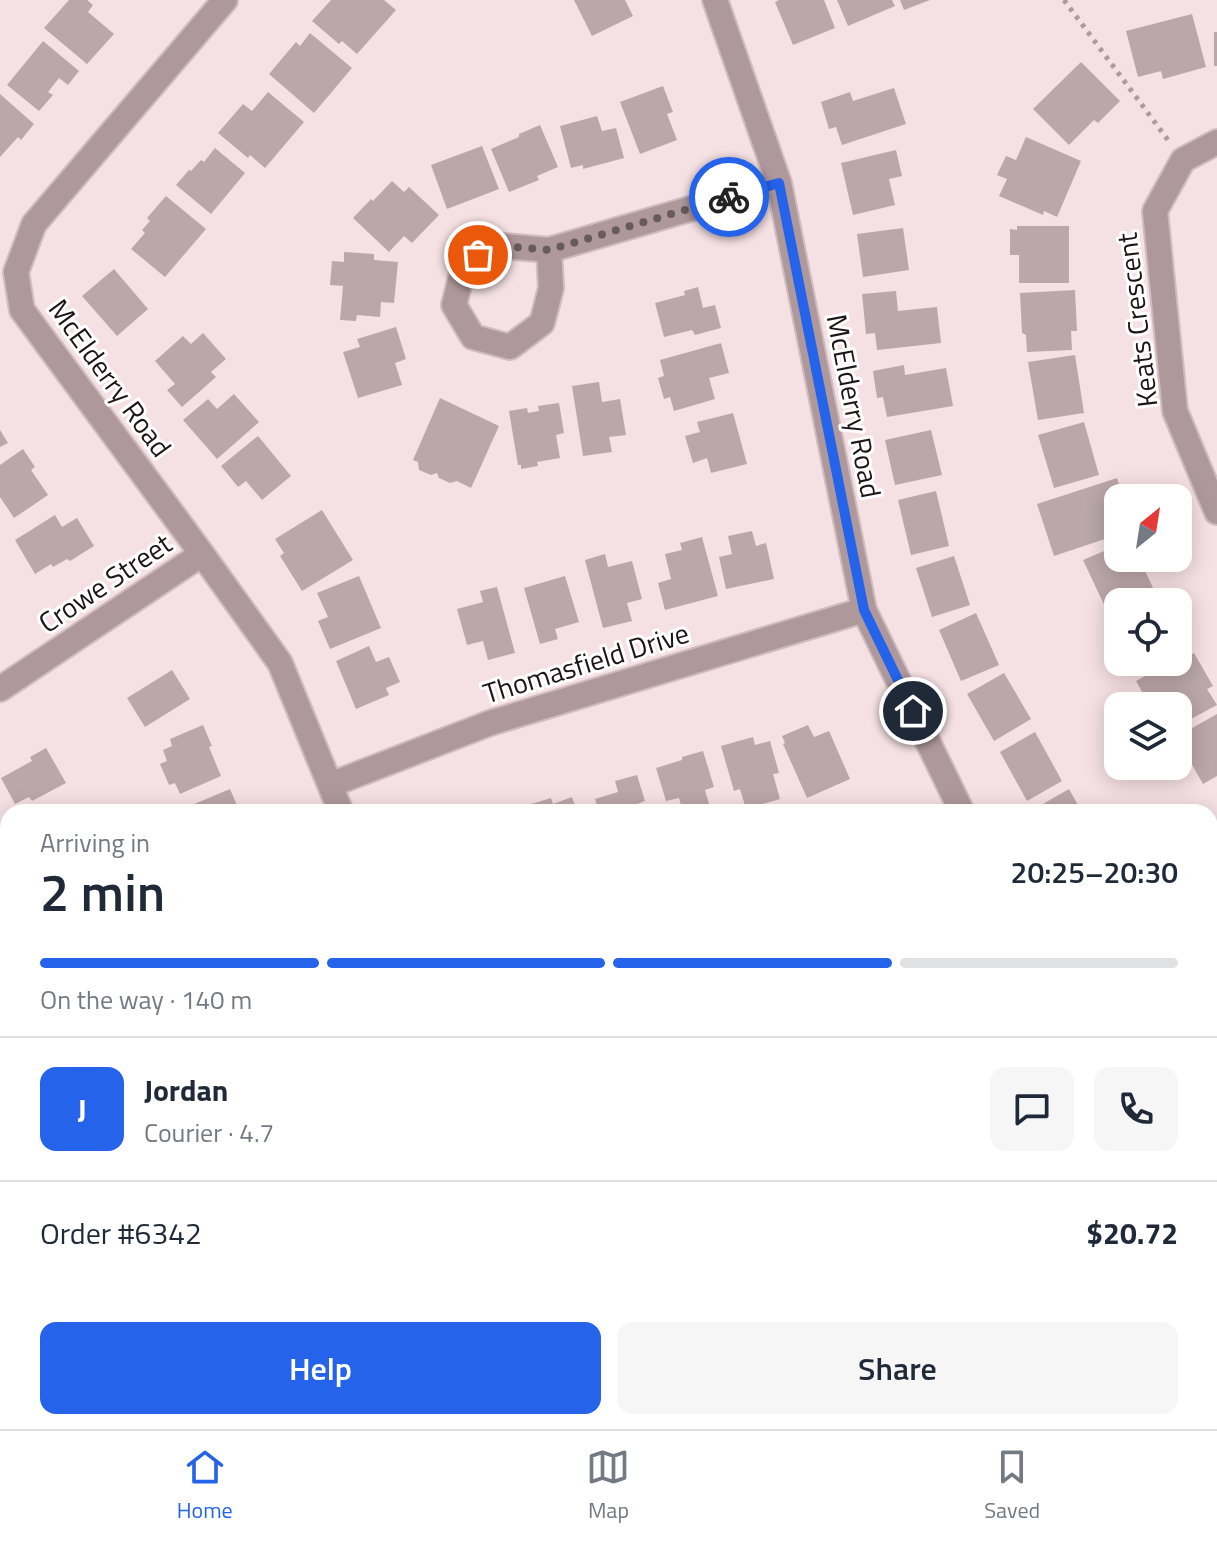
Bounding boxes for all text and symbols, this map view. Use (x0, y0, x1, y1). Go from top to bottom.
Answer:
courier (689, 157, 769, 237)
icon: bike (707, 175, 751, 219)
pin (444, 221, 512, 289)
street label: Keats Crescent (1104, 230, 1169, 410)
icon: bag (456, 233, 500, 277)
street label: McElderry Road (38, 290, 183, 466)
street label: McElderry Road (816, 310, 893, 501)
north arrow (1104, 484, 1192, 572)
map controls (1104, 484, 1192, 780)
street label: Crowe Street (29, 522, 180, 643)
button: locate (1104, 588, 1192, 676)
street label: Thomasfield Drive (478, 611, 694, 714)
pin (879, 677, 947, 745)
icon: home (891, 689, 935, 733)
button: layers (1104, 692, 1192, 780)
text: Arriving in (40, 823, 150, 862)
text: 20:25–20:30 (1011, 849, 1178, 895)
text: 2 min (40, 852, 165, 931)
text: On the way · 140 m (40, 980, 252, 1019)
text: Jordan (144, 1067, 228, 1113)
button: chat (990, 1067, 1074, 1151)
button: phone (1094, 1067, 1178, 1151)
text: J (77, 1086, 87, 1132)
text: Courier · 4.7 (144, 1113, 274, 1152)
text: Order #6342 (40, 1210, 202, 1256)
text: $20.72 (1086, 1210, 1178, 1256)
button: Help (40, 1322, 601, 1414)
button: Share (617, 1322, 1178, 1414)
tab: Home (177, 1445, 233, 1527)
tab: Map (586, 1445, 630, 1527)
tab: Saved (984, 1445, 1040, 1527)

